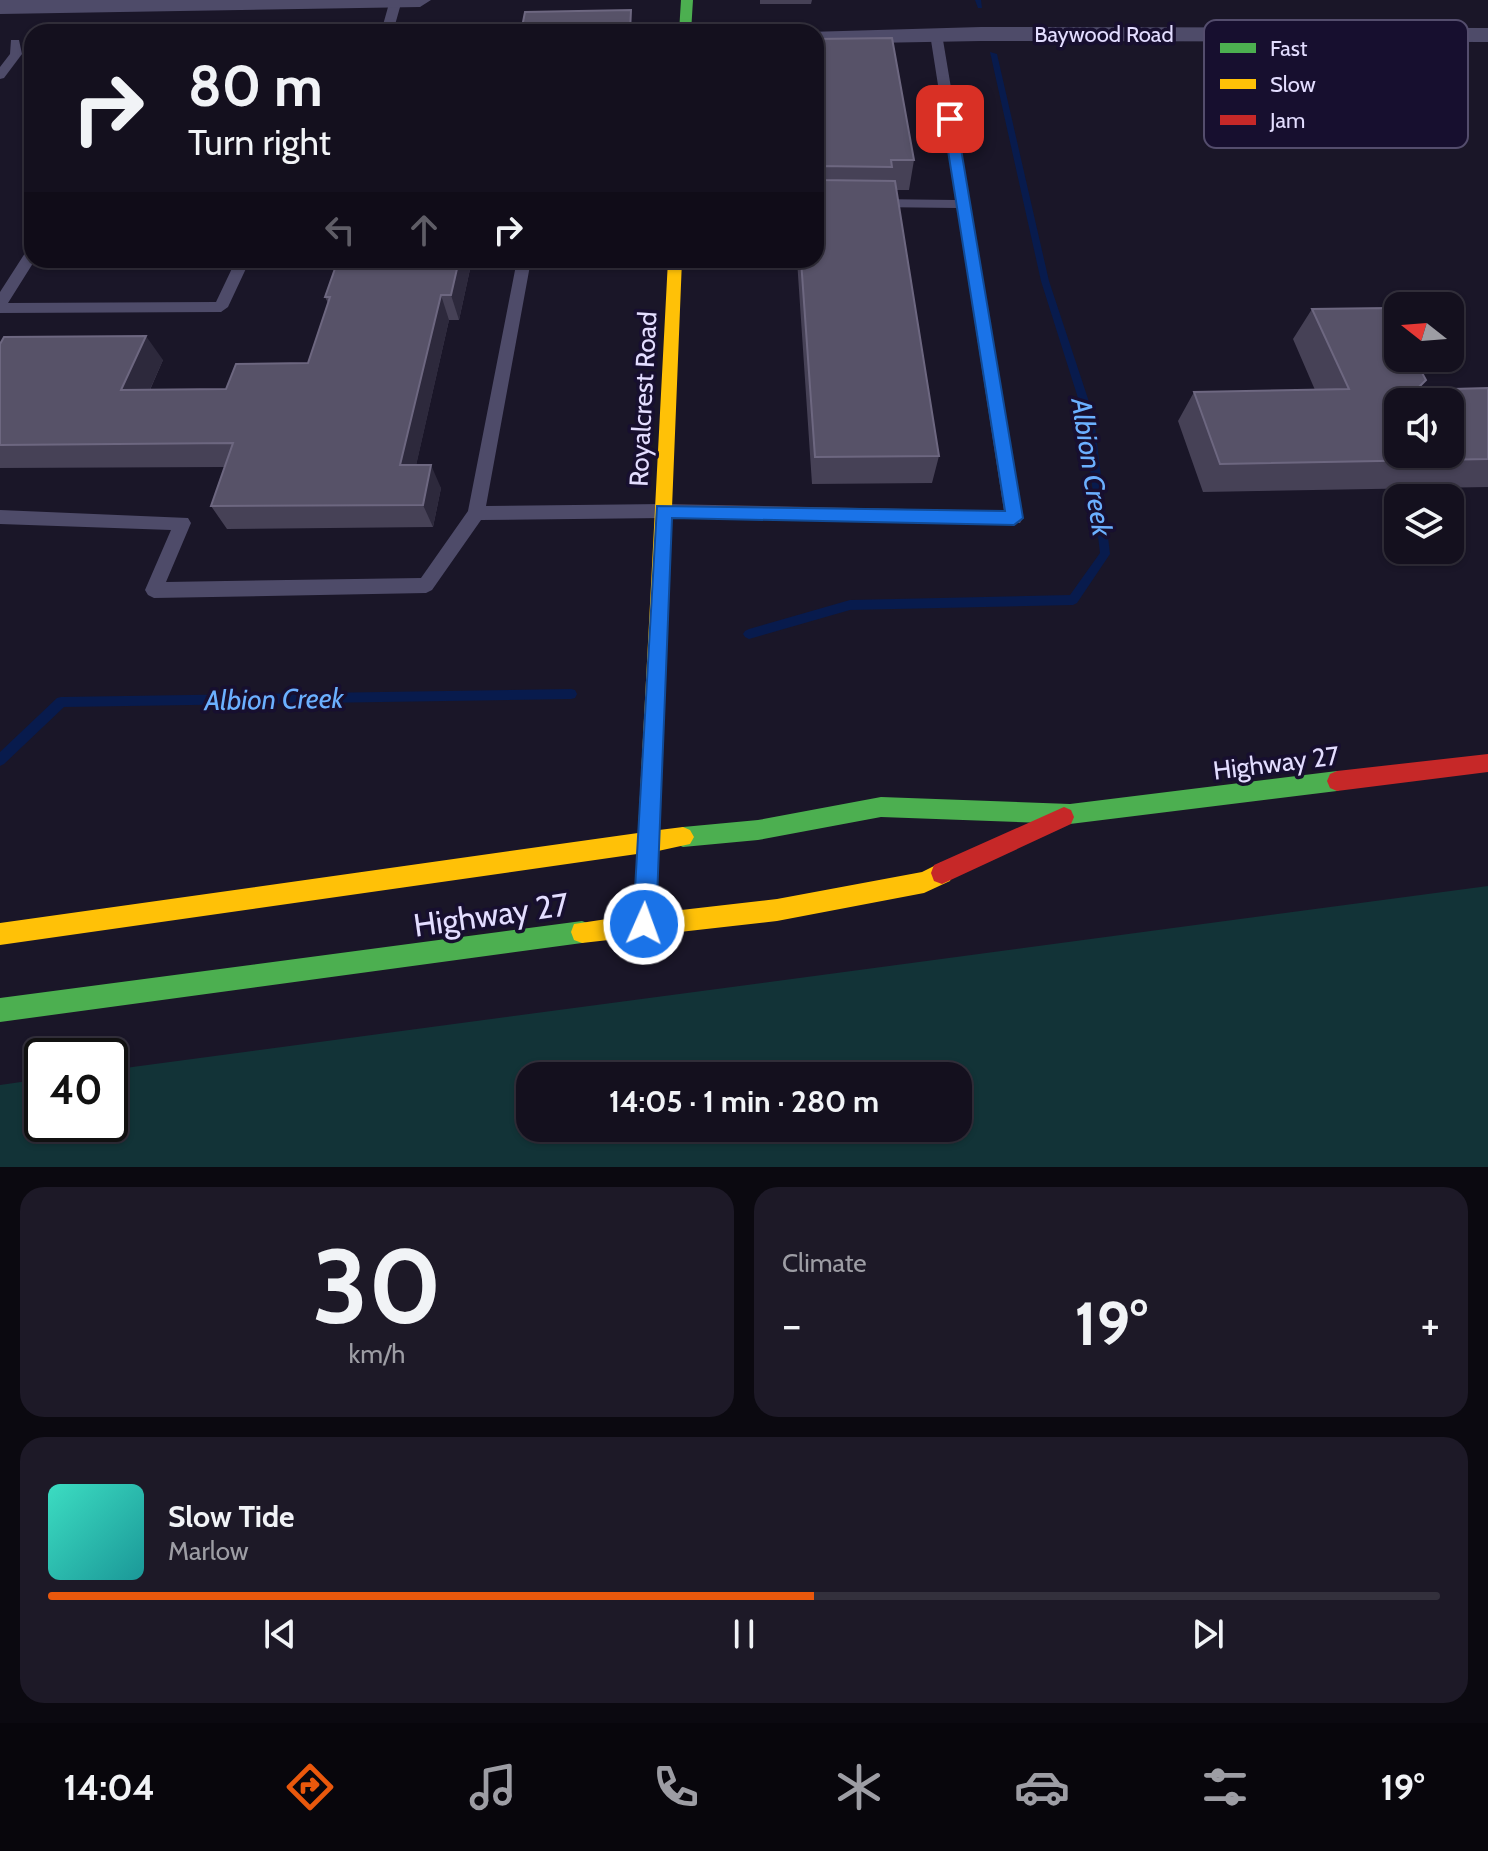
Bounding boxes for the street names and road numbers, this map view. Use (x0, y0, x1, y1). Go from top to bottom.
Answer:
street label: Baywood Road (1034, 21, 1174, 48)
street label: Royalcrest Road (622, 311, 664, 487)
street label: Highway 27 (1211, 739, 1341, 787)
street label: Highway 27 (411, 884, 571, 945)

